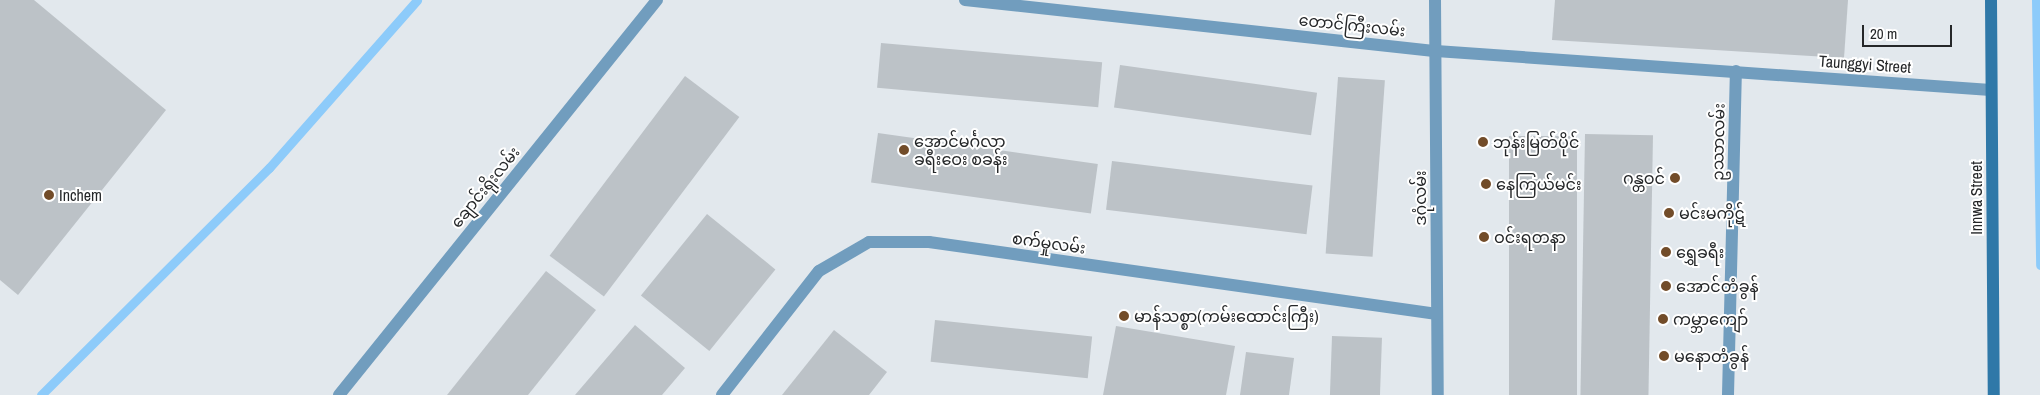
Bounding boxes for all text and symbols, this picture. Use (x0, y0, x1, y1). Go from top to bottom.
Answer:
street label: တောင်ကြီးလမ်း (1298, 10, 1406, 40)
scale bar (1865, 15, 1955, 47)
text: 20 m (1870, 23, 1897, 44)
street label: Taunggyi Street (1818, 51, 1912, 77)
street label: ဥဿာလမ်း (1708, 103, 1728, 181)
place label: အောင်မင်္ဂလာ ခရီးဝေး စခန်း (914, 131, 1007, 169)
place label: ဘုန်းမြတ်ပိုင် (1493, 132, 1579, 152)
marker: ဘုန်းမြတ်ပိုင် (1477, 136, 1489, 148)
street label: ချောင်းရိုးလမ်း (446, 143, 524, 231)
marker: အောင်မင်္ဂလာ ခရီးဝေး စခန်း (898, 144, 910, 156)
street label: Innwa Street (1966, 161, 1986, 235)
place label: ဂန္တဝင် (1623, 168, 1665, 188)
street label: ဒဂုံလမ်း (1410, 170, 1430, 226)
marker: ဂန္တဝင် (1669, 172, 1681, 184)
place label: နေကြယ်မင်း (1496, 174, 1581, 194)
marker: နေကြယ်မင်း (1480, 178, 1492, 190)
place label: Inchem (59, 185, 102, 205)
marker: Inchem (43, 189, 55, 201)
place label: မင်းမကိုဋ် (1679, 203, 1745, 223)
marker: မင်းမကိုဋ် (1663, 207, 1675, 219)
place label: ဝင်းရတနာ (1494, 227, 1566, 247)
street label: စက်မှုလမ်း (1011, 228, 1087, 258)
marker: ဝင်းရတနာ (1478, 231, 1490, 243)
place label: ရွှေခရီး (1676, 242, 1724, 262)
marker: ရွှေခရီး (1660, 246, 1672, 258)
place label: အောင်တံခွန် (1676, 276, 1759, 296)
marker: အောင်တံခွန် (1660, 280, 1672, 292)
place label: မာန်သစ္စာ(ကမ်းထောင်းကြီး) (1134, 306, 1319, 326)
place label: ကမ္ဘာကျော် (1673, 309, 1748, 329)
marker: မာန်သစ္စာ(ကမ်းထောင်းကြီး) (1118, 310, 1130, 322)
marker: ကမ္ဘာကျော် (1657, 313, 1669, 325)
place label: မနောတံခွန် (1674, 346, 1749, 366)
marker: မနောတံခွန် (1658, 350, 1670, 362)

